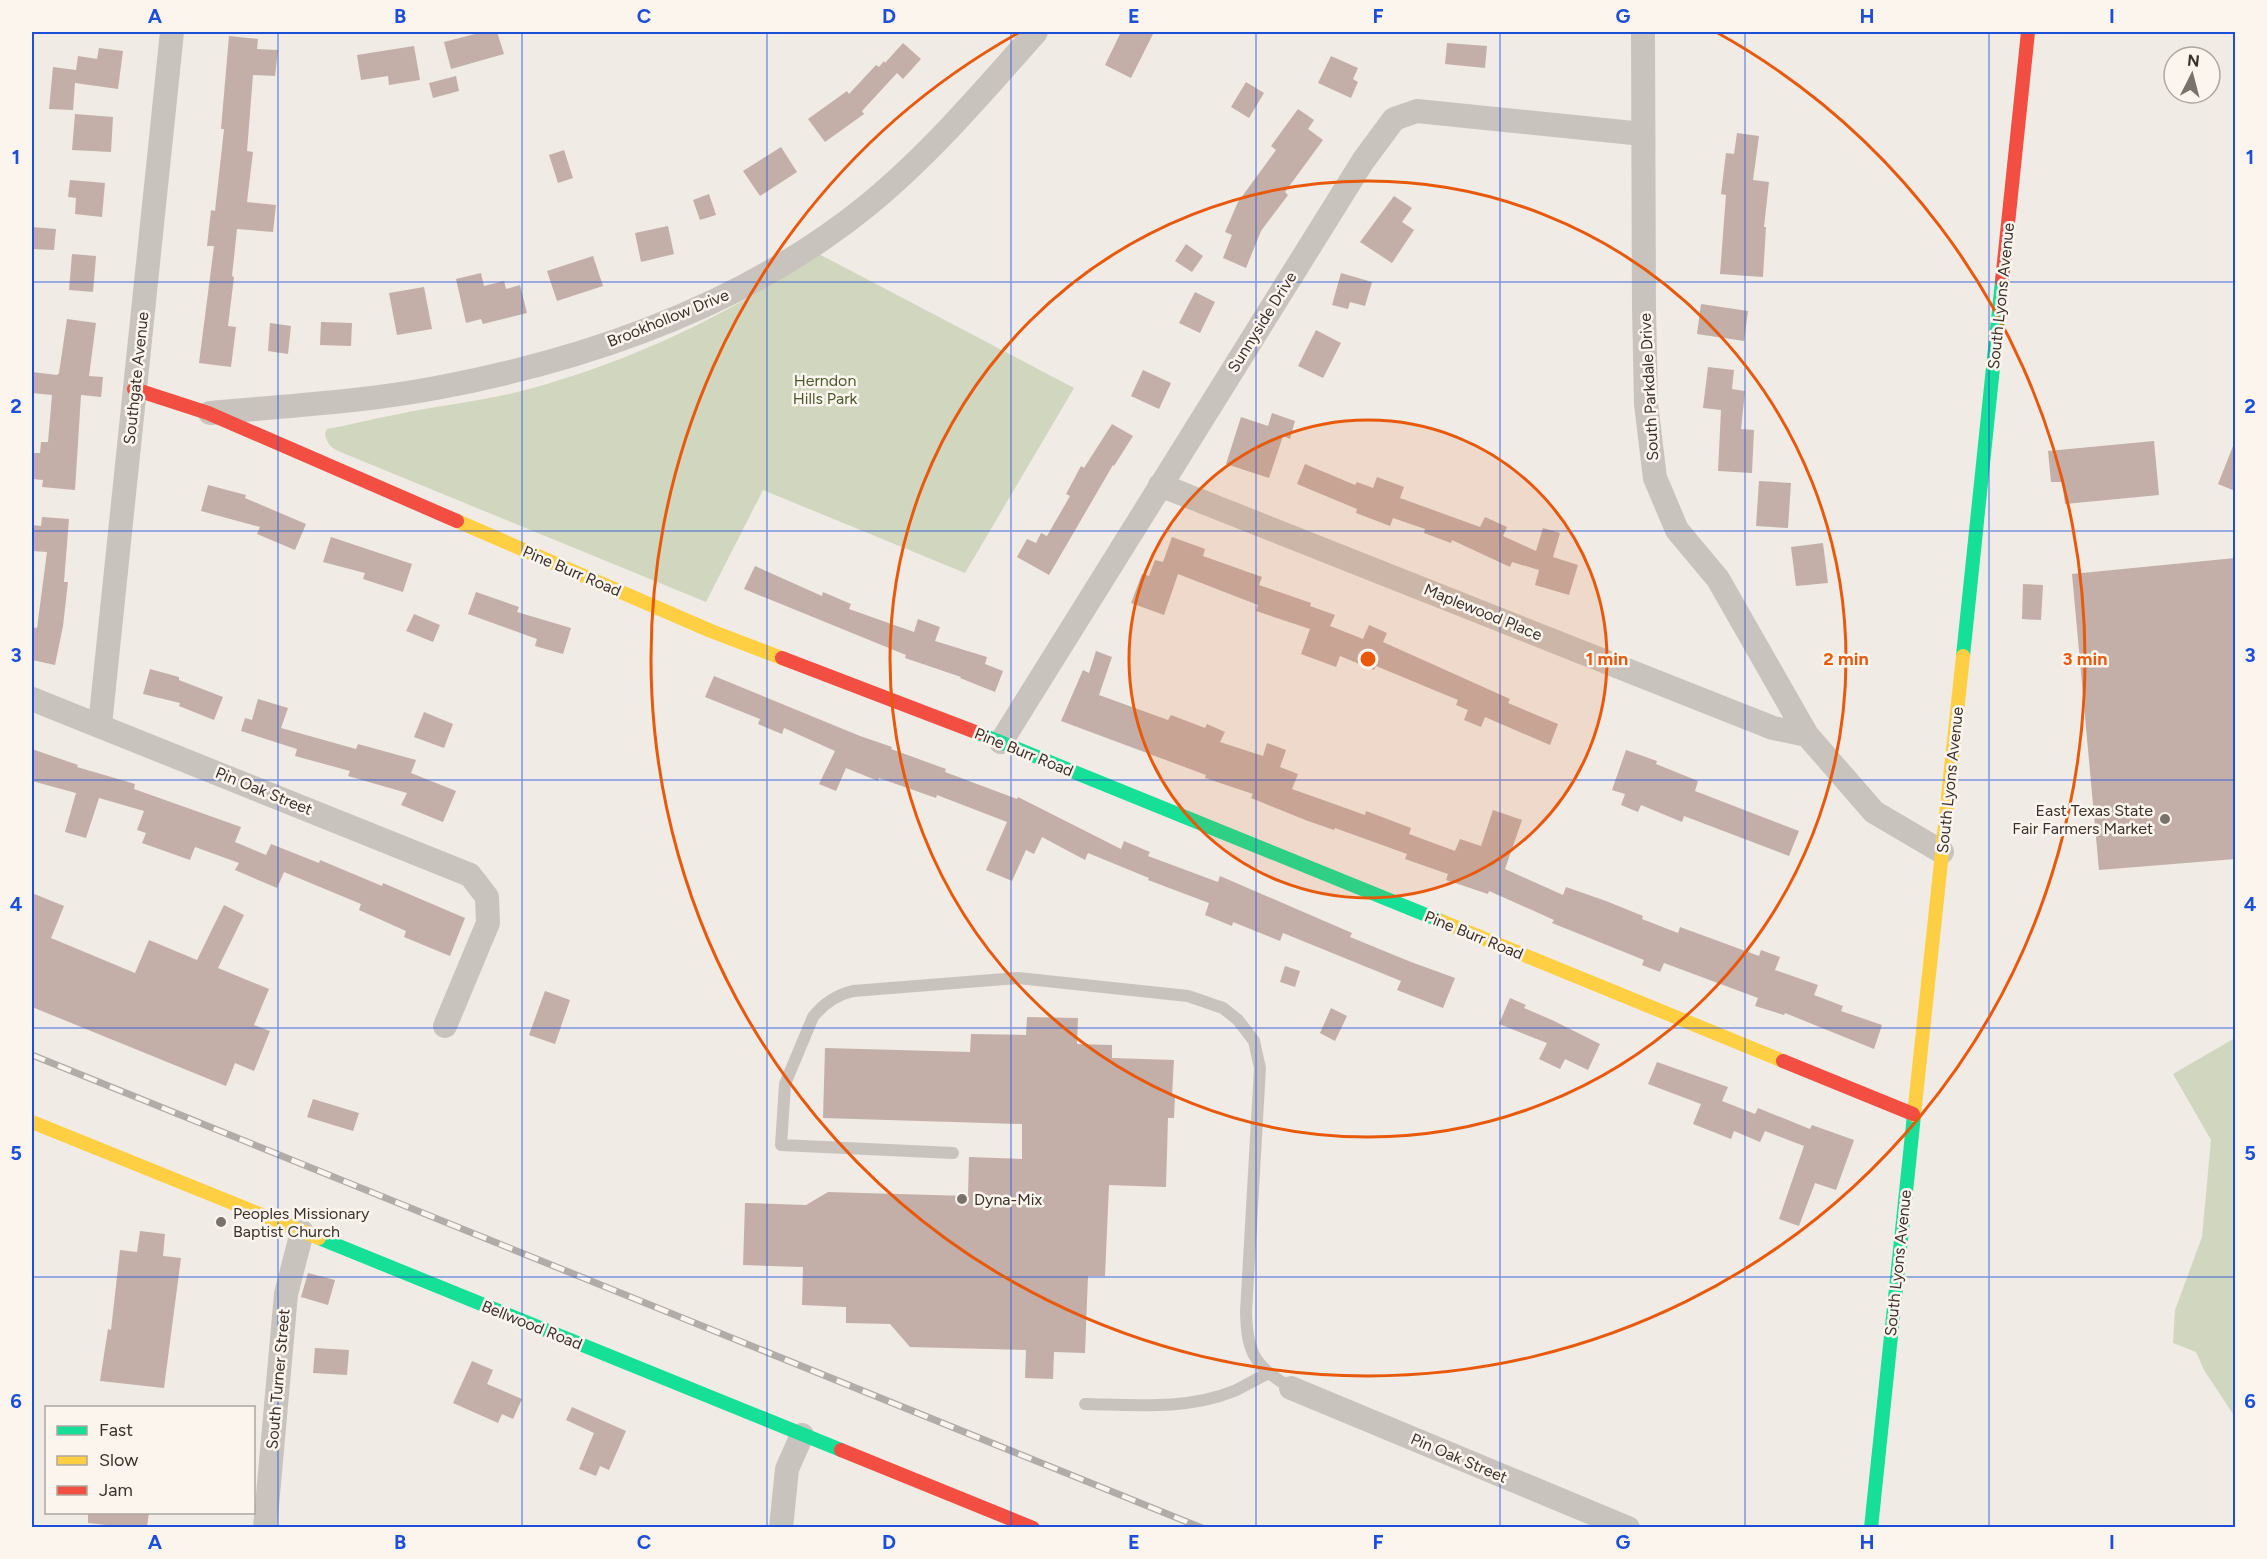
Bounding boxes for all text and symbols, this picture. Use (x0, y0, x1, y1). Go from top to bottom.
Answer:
text: A (148, 4, 163, 28)
text: B (394, 4, 406, 28)
text: C (637, 4, 651, 28)
text: D (882, 4, 896, 28)
text: E (1128, 4, 1140, 28)
text: F (1372, 4, 1384, 28)
text: G (1616, 4, 1631, 28)
text: H (1860, 4, 1875, 28)
text: I (2109, 4, 2115, 28)
north arrow (2162, 45, 2222, 105)
text: N (2186, 50, 2201, 71)
text: 1 (12, 145, 20, 169)
text: 1 (2246, 145, 2254, 169)
street label: South Lyons Avenue (1984, 222, 2018, 370)
street label: Sunnyside Drive (1223, 268, 1301, 376)
street label: Brookhollow Drive (604, 285, 732, 351)
street label: Southgate Avenue (120, 310, 152, 445)
street label: South Parkdale Drive (1636, 312, 1662, 461)
park label: Herndon Hills Park (793, 371, 858, 408)
text: 2 (10, 394, 22, 418)
text: 2 (2244, 394, 2256, 418)
street label: Pine Burr Road (520, 542, 624, 600)
street label: Maplewood Place (1421, 580, 1545, 644)
text: 3 (10, 643, 22, 667)
text: 3 (2244, 643, 2256, 667)
text: 1 min (1586, 648, 1628, 670)
text: 2 min (1823, 648, 1869, 670)
text: 3 min (2063, 648, 2107, 670)
centre of rings (1358, 649, 1378, 669)
street label: South Lyons Avenue (1933, 706, 1967, 854)
street label: Pine Burr Road (972, 724, 1076, 780)
street label: Pin Oak Street (213, 763, 315, 819)
place label: East Texas State Fair Farmers Market (2012, 801, 2153, 838)
marker: East Texas State Fair Farmers Market (2158, 812, 2172, 826)
text: 4 (10, 892, 23, 916)
text: 4 (2244, 892, 2257, 916)
street label: Pine Burr Road (1422, 907, 1526, 963)
text: 5 (10, 1141, 22, 1165)
text: 5 (2244, 1141, 2256, 1165)
street label: South Lyons Avenue (1881, 1189, 1915, 1337)
place label: Dyna-Mix (974, 1190, 1042, 1209)
marker: Dyna-Mix (955, 1192, 969, 1206)
place label: Peoples Missionary Baptist Church (233, 1204, 370, 1241)
marker: Peoples Missionary Baptist Church (214, 1215, 228, 1229)
street label: Bellwood Road (479, 1296, 585, 1354)
street label: South Turner Street (262, 1308, 294, 1450)
text: 6 (10, 1389, 22, 1413)
text: 6 (2244, 1389, 2256, 1413)
legend (45, 1406, 255, 1514)
text: Fast (99, 1419, 133, 1441)
street label: Pin Oak Street (1408, 1429, 1510, 1487)
text: Slow (99, 1449, 138, 1471)
text: Jam (99, 1479, 133, 1501)
text: A (148, 1530, 163, 1554)
text: B (394, 1530, 406, 1554)
text: C (637, 1530, 651, 1554)
text: D (882, 1530, 896, 1554)
text: E (1128, 1530, 1140, 1554)
text: F (1372, 1530, 1384, 1554)
text: G (1616, 1530, 1631, 1554)
text: H (1860, 1530, 1875, 1554)
text: I (2109, 1530, 2115, 1554)

